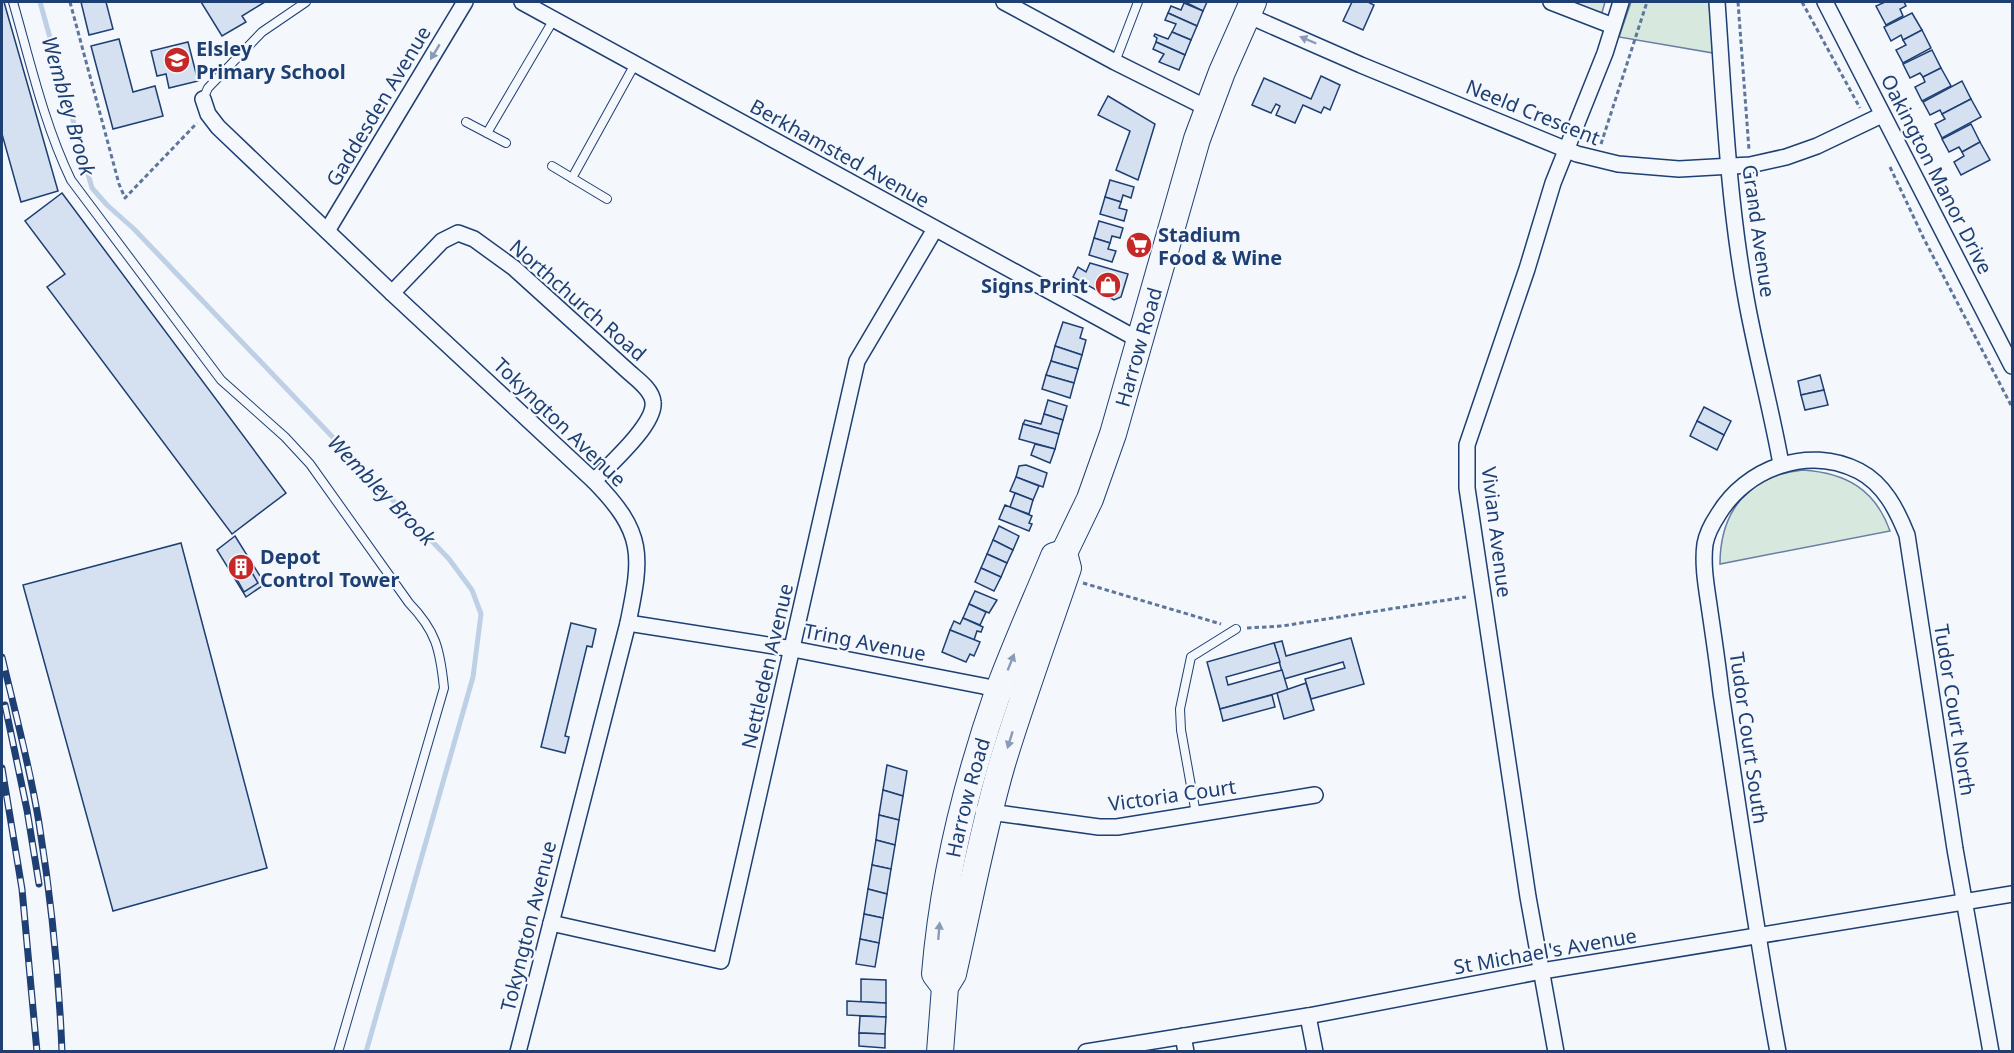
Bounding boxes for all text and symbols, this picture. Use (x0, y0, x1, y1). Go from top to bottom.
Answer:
street label: Gaddesden Avenue (319, 21, 437, 191)
water label: Wembley Brook (36, 33, 103, 181)
place label: Elsley Primary School (196, 35, 346, 85)
one-way arrow (1298, 35, 1316, 45)
one-way arrow (429, 44, 440, 60)
school or university icon: Elsley Primary School (162, 45, 192, 75)
street label: Oakington Manor Drive (1875, 69, 1999, 279)
street label: Neeld Crescent (1462, 73, 1604, 151)
street label: Berkhamsted Avenue (745, 92, 935, 214)
street label: Grand Avenue (1736, 163, 1782, 299)
place label: Stadium Food & Wine (1158, 221, 1282, 271)
supermarket icon: Stadium Food & Wine (1124, 230, 1154, 260)
street label: Northchurch Road (504, 233, 652, 367)
shop icon: Signs Print (1093, 270, 1123, 300)
place label: Signs Print (981, 272, 1088, 299)
street label: Harrow Road (1108, 284, 1168, 410)
street label: Tokyngton Avenue (488, 352, 632, 492)
water label: Wembley Brook (322, 429, 443, 553)
street label: Vivian Avenue (1476, 465, 1518, 599)
place label: Depot Control Tower (260, 543, 400, 593)
building icon: Depot Control Tower (226, 552, 256, 582)
street label: Nettleden Avenue (735, 581, 799, 751)
street label: Tring Avenue (802, 617, 928, 667)
street label: Tudor Court North (1928, 622, 1982, 798)
street label: Tudor Court South (1724, 650, 1774, 826)
one-way arrow (1006, 653, 1016, 671)
one-way arrow (1005, 731, 1014, 749)
street label: Harrow Road (939, 734, 996, 860)
street label: Victoria Court (1106, 773, 1238, 817)
street label: Tokyngton Avenue (494, 838, 562, 1014)
one-way arrow (934, 922, 943, 941)
street label: St Michael's Avenue (1451, 922, 1639, 980)

